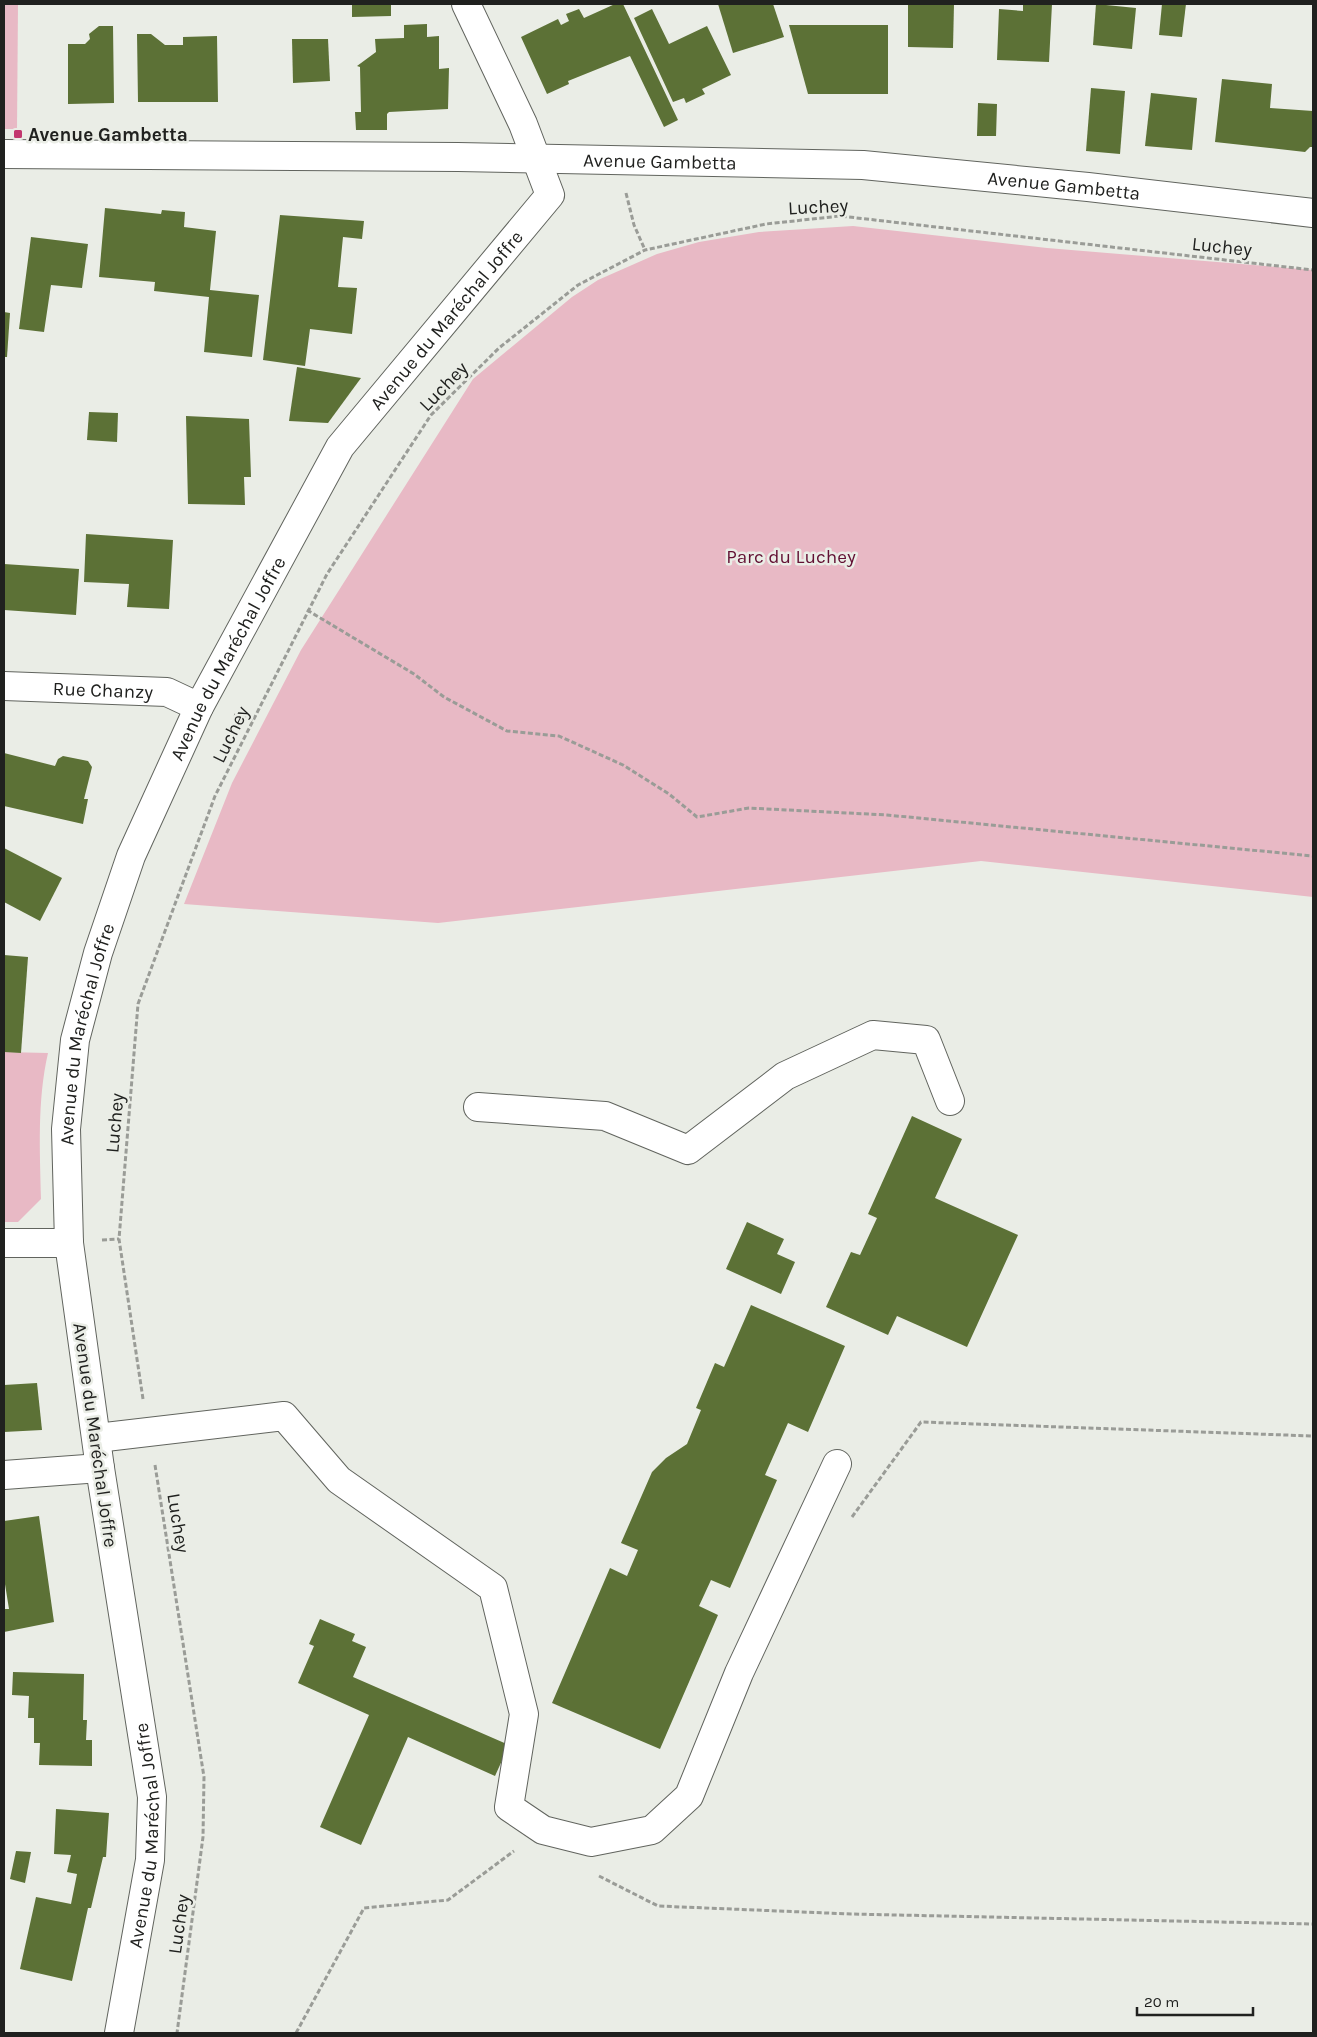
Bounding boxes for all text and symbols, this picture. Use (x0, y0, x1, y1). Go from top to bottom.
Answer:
place label: Avenue Gambetta (28, 124, 188, 146)
marker: Avenue Gambetta (12, 128, 24, 140)
street label: Avenue Gambetta (583, 149, 737, 175)
street label: Avenue Gambetta (986, 167, 1141, 205)
street label: Luchey (787, 194, 849, 220)
street label: Avenue du Maréchal Joffre (366, 226, 528, 415)
street label: Luchey (1191, 233, 1253, 261)
street label: Luchey (415, 357, 473, 416)
park label: Parc du Luchey (726, 546, 856, 568)
street label: Avenue du Maréchal Joffre (166, 553, 290, 764)
street label: Rue Chanzy (52, 678, 154, 703)
street label: Luchey (208, 702, 254, 766)
street label: Avenue du Maréchal Joffre (56, 920, 119, 1146)
street label: Luchey (101, 1092, 129, 1154)
street label: Avenue du Maréchal Joffre (68, 1321, 122, 1549)
street label: Luchey (162, 1492, 194, 1555)
street label: Avenue du Maréchal Joffre (124, 1721, 165, 1950)
street label: Luchey (164, 1893, 194, 1956)
scale bar (1137, 1984, 1253, 2016)
text: 20 m (1144, 1993, 1179, 2011)

